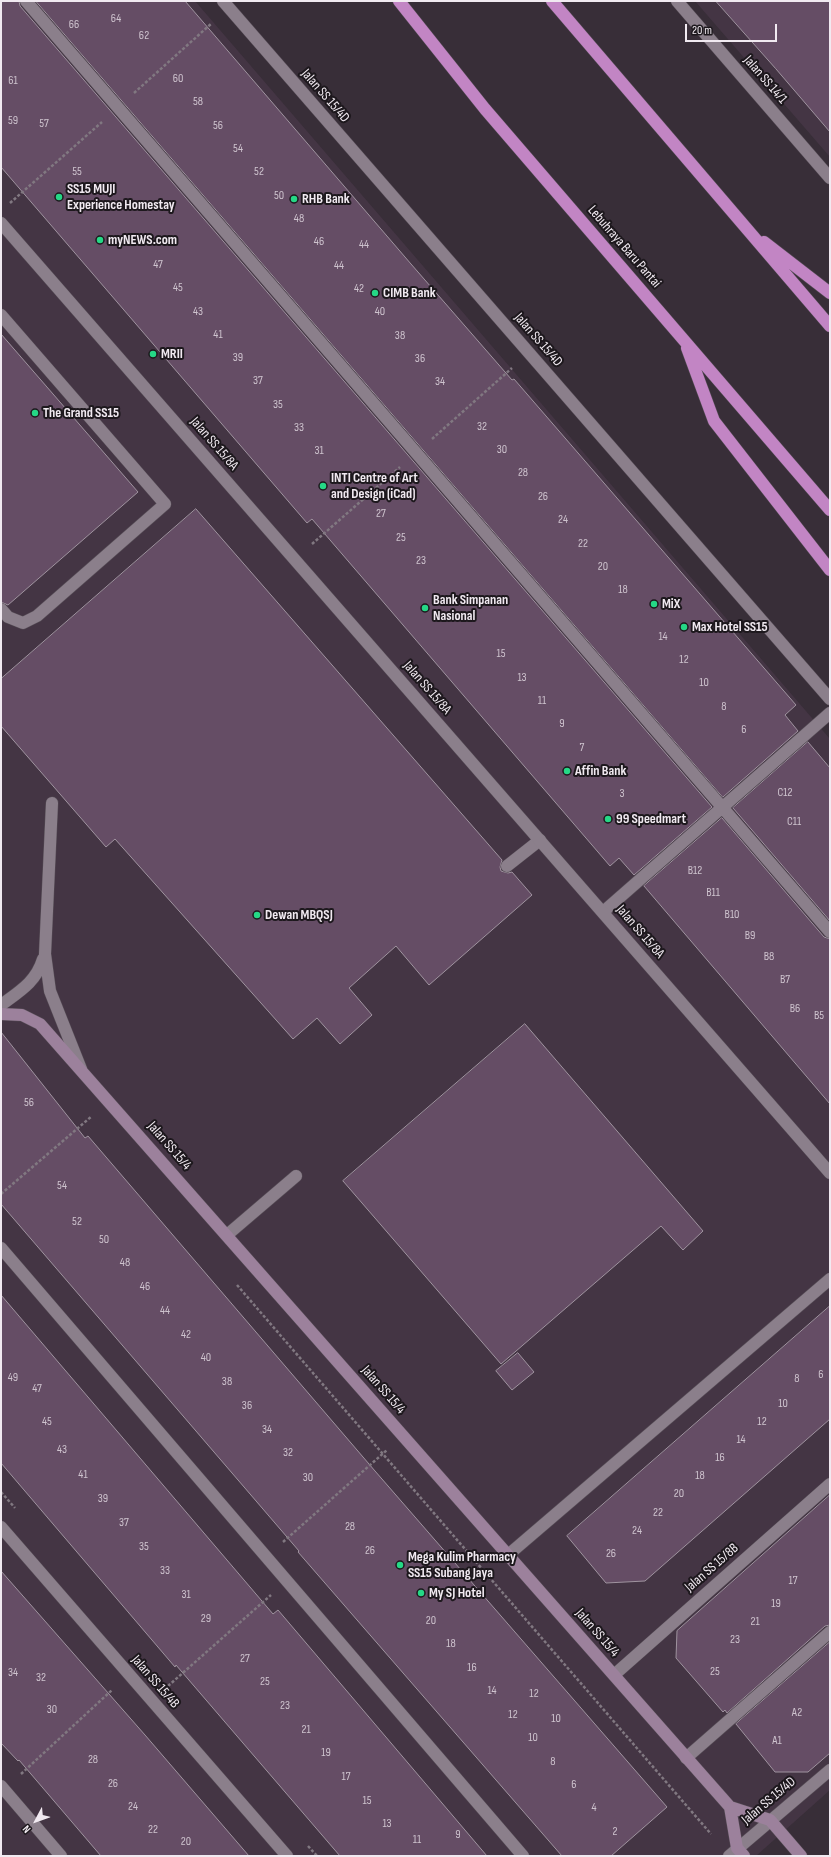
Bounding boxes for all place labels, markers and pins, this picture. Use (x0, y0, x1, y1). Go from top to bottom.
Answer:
place label: SS15 MUJI Experience Homestay (67, 181, 175, 214)
place label: RHB Bank (302, 191, 350, 207)
marker: SS15 MUJI Experience Homestay (54, 192, 64, 202)
marker: RHB Bank (289, 194, 299, 204)
place label: myNEWS.com (108, 232, 177, 248)
marker: myNEWS.com (95, 235, 105, 245)
place label: CIMB Bank (383, 285, 436, 301)
marker: CIMB Bank (370, 288, 380, 298)
place label: MRII (161, 346, 183, 362)
marker: MRII (148, 349, 158, 359)
place label: The Grand SS15 (43, 405, 119, 421)
marker: The Grand SS15 (30, 408, 40, 418)
place label: INTI Centre of Art and Design (iCad) (331, 470, 418, 502)
marker: INTI Centre of Art and Design (iCad) (318, 481, 328, 491)
place label: Bank Simpanan Nasional (433, 592, 508, 624)
place label: MiX (662, 596, 680, 612)
marker: MiX (649, 599, 659, 609)
marker: Bank Simpanan Nasional (420, 603, 430, 613)
place label: Max Hotel SS15 (692, 619, 768, 635)
marker: Max Hotel SS15 (679, 622, 689, 632)
place label: Affin Bank (575, 763, 626, 779)
marker: Affin Bank (562, 766, 572, 776)
place label: 99 Speedmart (616, 811, 686, 827)
marker: 99 Speedmart (603, 814, 613, 824)
place label: Dewan MBQSJ (265, 907, 333, 923)
marker: Dewan MBQSJ (252, 910, 262, 920)
place label: Mega Kulim Pharmacy SS15 Subang Jaya (408, 1549, 516, 1582)
marker: Mega Kulim Pharmacy SS15 Subang Jaya (395, 1560, 405, 1570)
place label: My SJ Hotel (429, 1585, 485, 1601)
marker: My SJ Hotel (416, 1588, 426, 1598)

